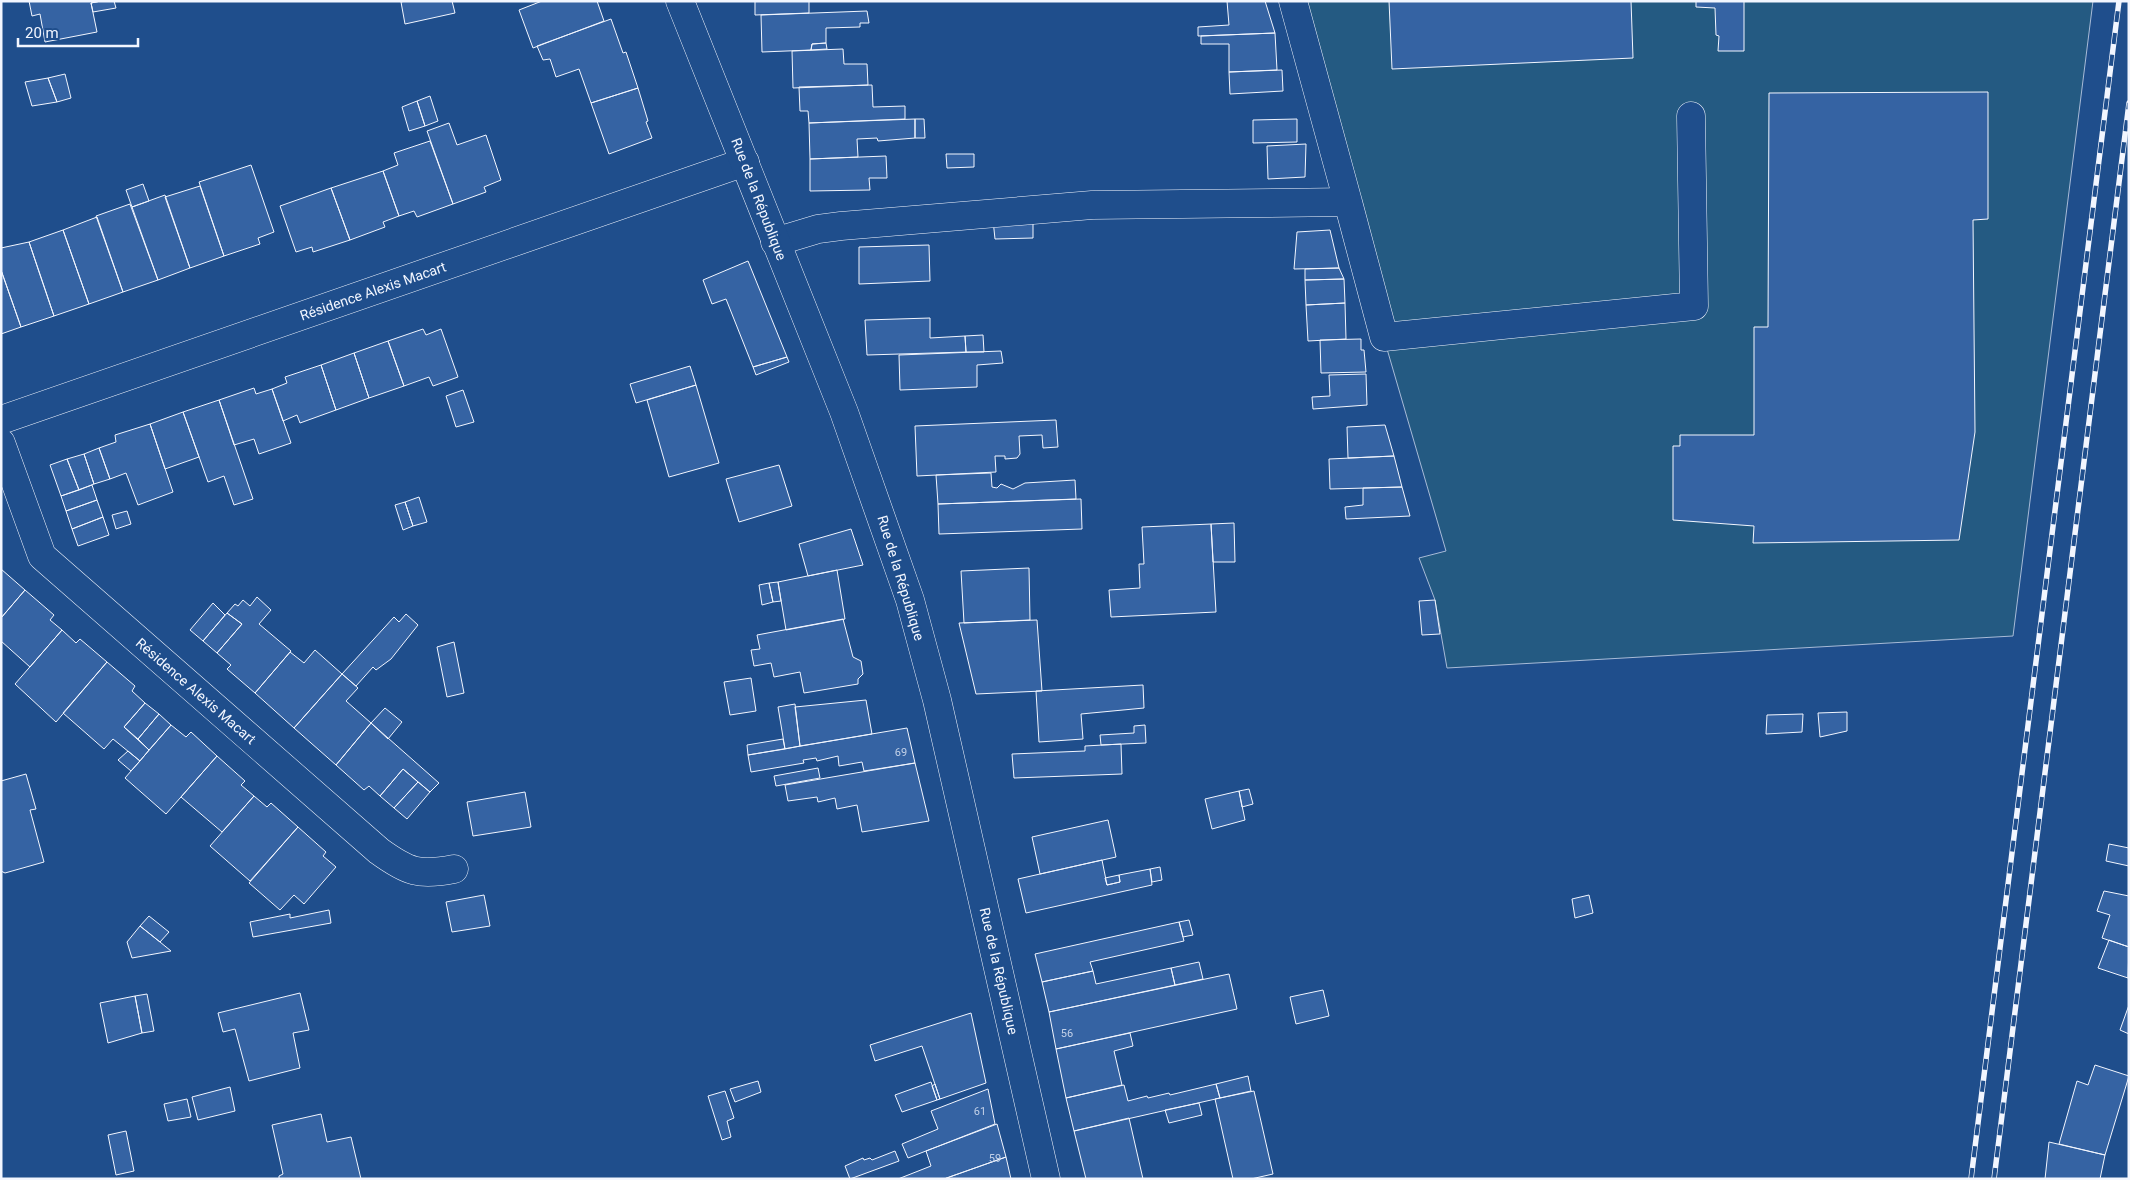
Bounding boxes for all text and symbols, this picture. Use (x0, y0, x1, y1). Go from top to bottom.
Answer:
scale bar (18, 15, 138, 47)
text: 20 m (25, 24, 59, 42)
street label: Rue de la République (728, 135, 790, 263)
street label: Résidence Alexis Macart (298, 258, 449, 324)
street label: Rue de la République (874, 514, 928, 642)
street label: Résidence Alexis Macart (133, 635, 259, 748)
house number: 69 (895, 746, 907, 759)
street label: Rue de la République (977, 906, 1021, 1036)
house number: 56 (1061, 1027, 1073, 1040)
house number: 61 (974, 1105, 986, 1118)
house number: 59 (989, 1152, 1001, 1165)

